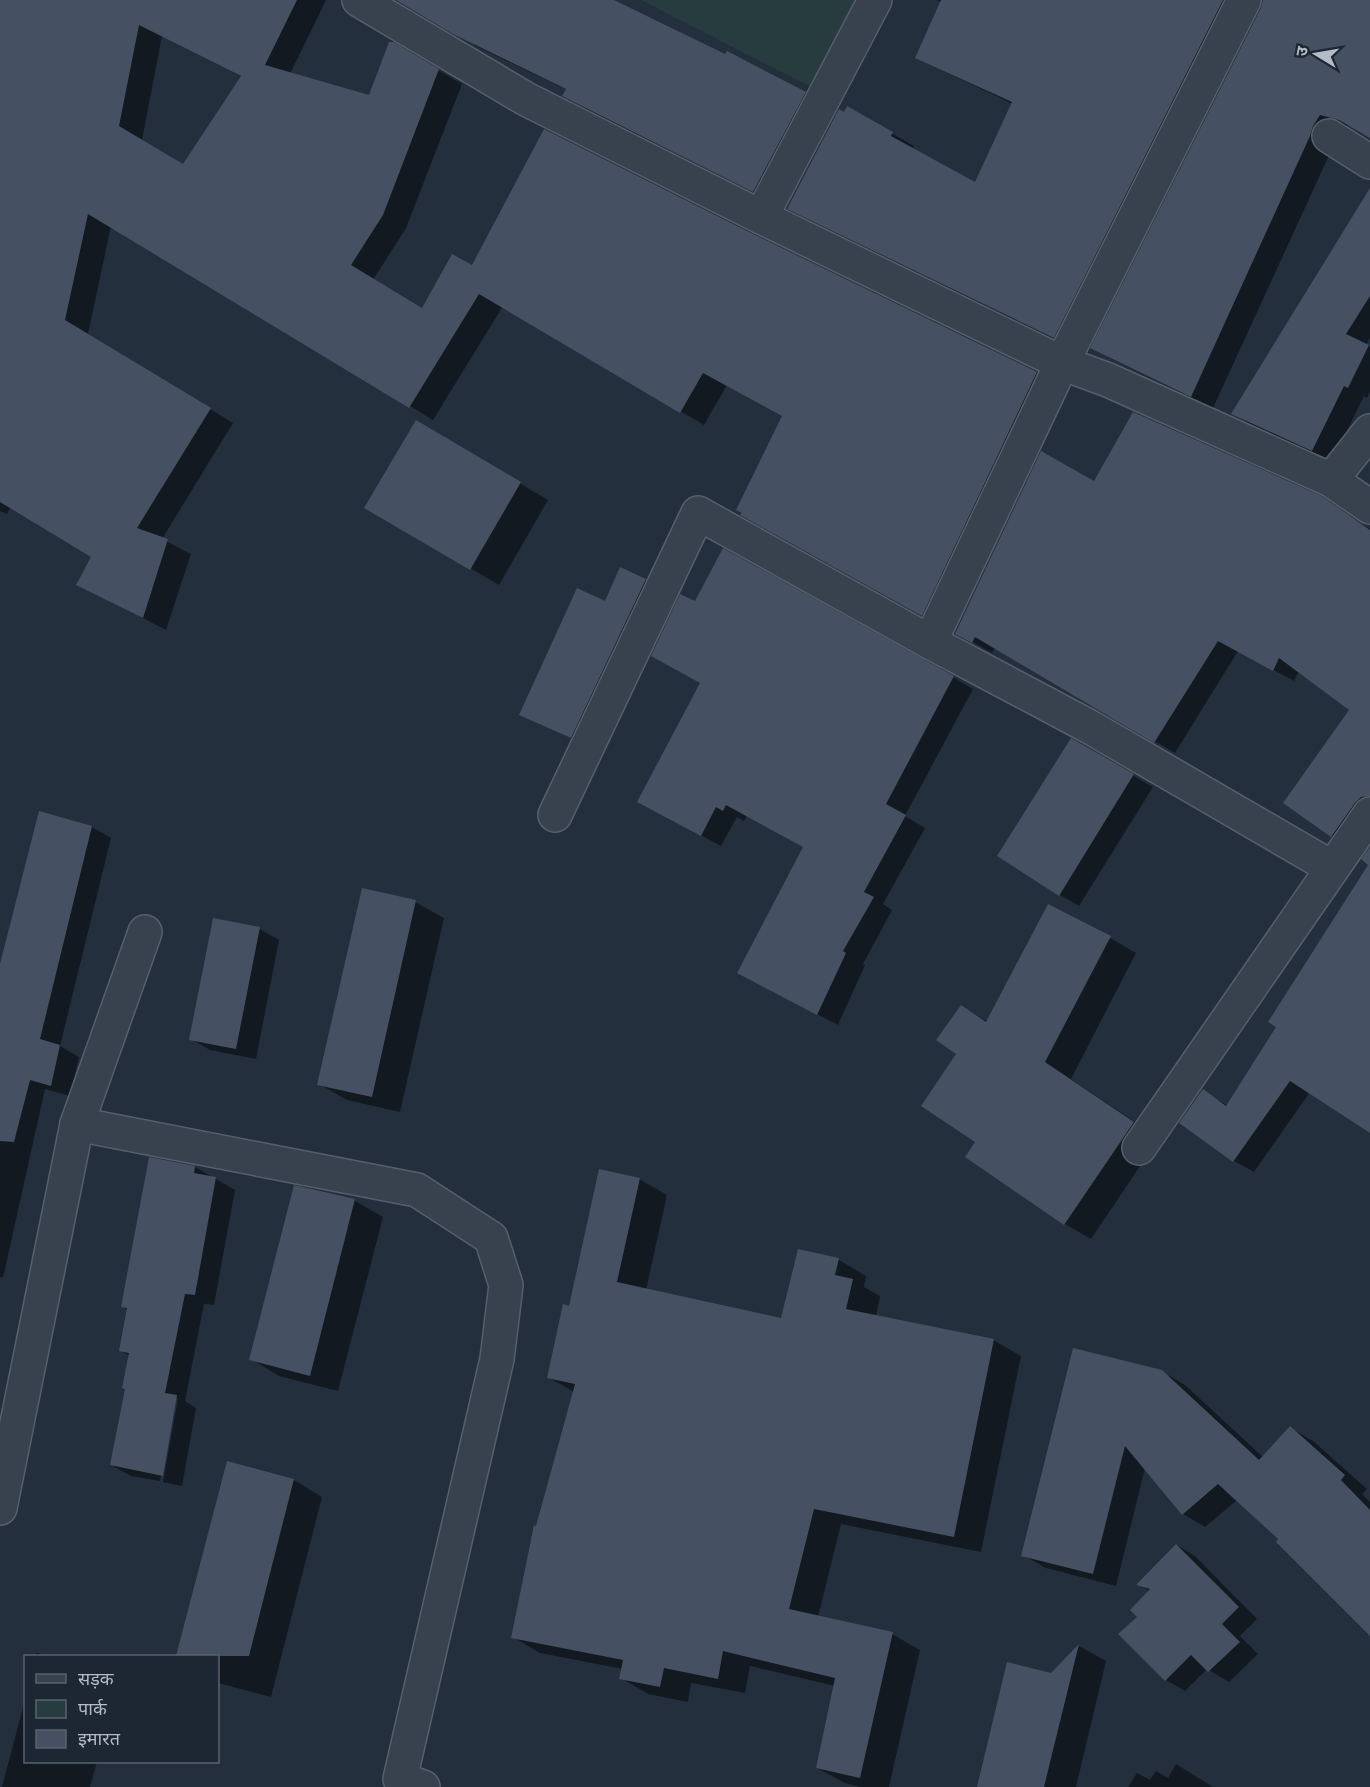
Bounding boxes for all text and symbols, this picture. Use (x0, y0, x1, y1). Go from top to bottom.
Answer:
north arrow (1286, 24, 1346, 84)
text: उ (1291, 44, 1312, 58)
legend (24, 1655, 219, 1763)
text: सड़क (78, 1667, 115, 1690)
text: पार्क (78, 1697, 108, 1720)
text: इमारत (78, 1727, 121, 1750)

